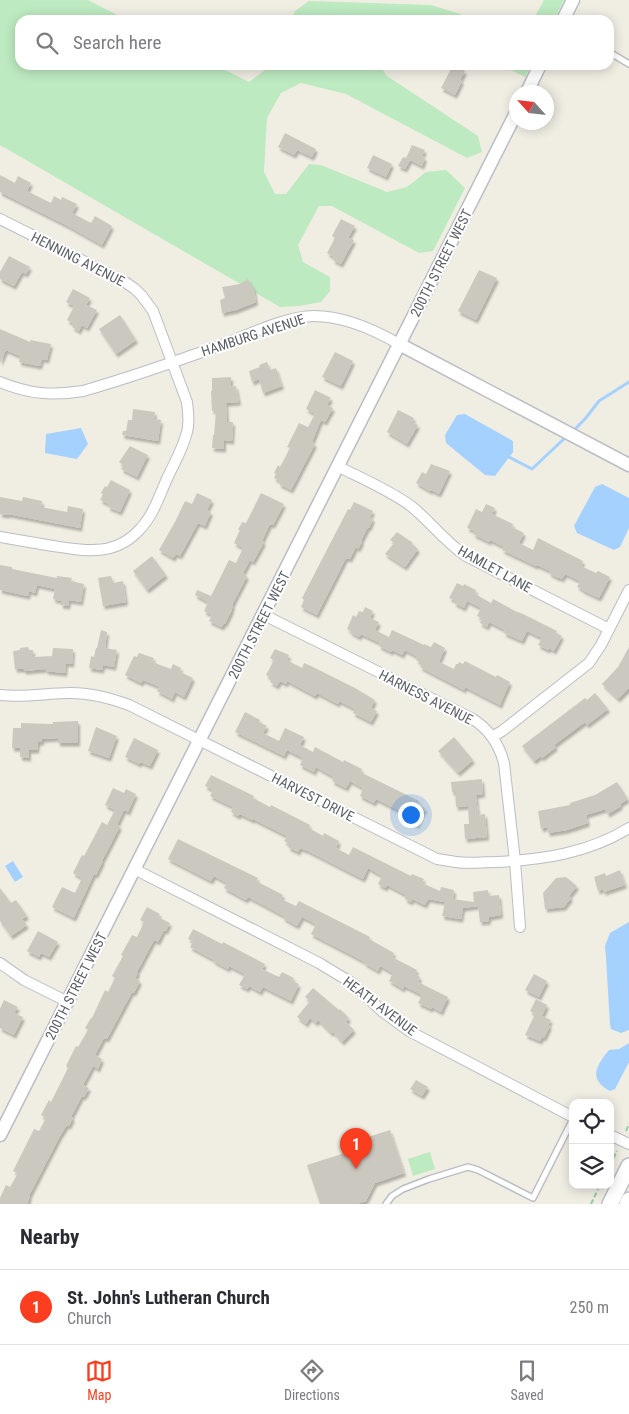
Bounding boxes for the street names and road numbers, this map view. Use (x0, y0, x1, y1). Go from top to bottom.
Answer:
street label: 200TH STREET WEST (407, 207, 475, 319)
street label: HENNING AVENUE (29, 229, 127, 289)
street label: HAMBURG AVENUE (199, 311, 307, 359)
street label: HAMLET LANE (455, 542, 535, 596)
street label: 200TH STREET WEST (225, 569, 293, 681)
street label: HARNESS AVENUE (376, 666, 476, 728)
street label: HARVEST DRIVE (269, 769, 357, 825)
street label: 200TH STREET WEST (42, 930, 110, 1042)
street label: HEATH AVENUE (340, 973, 420, 1039)

